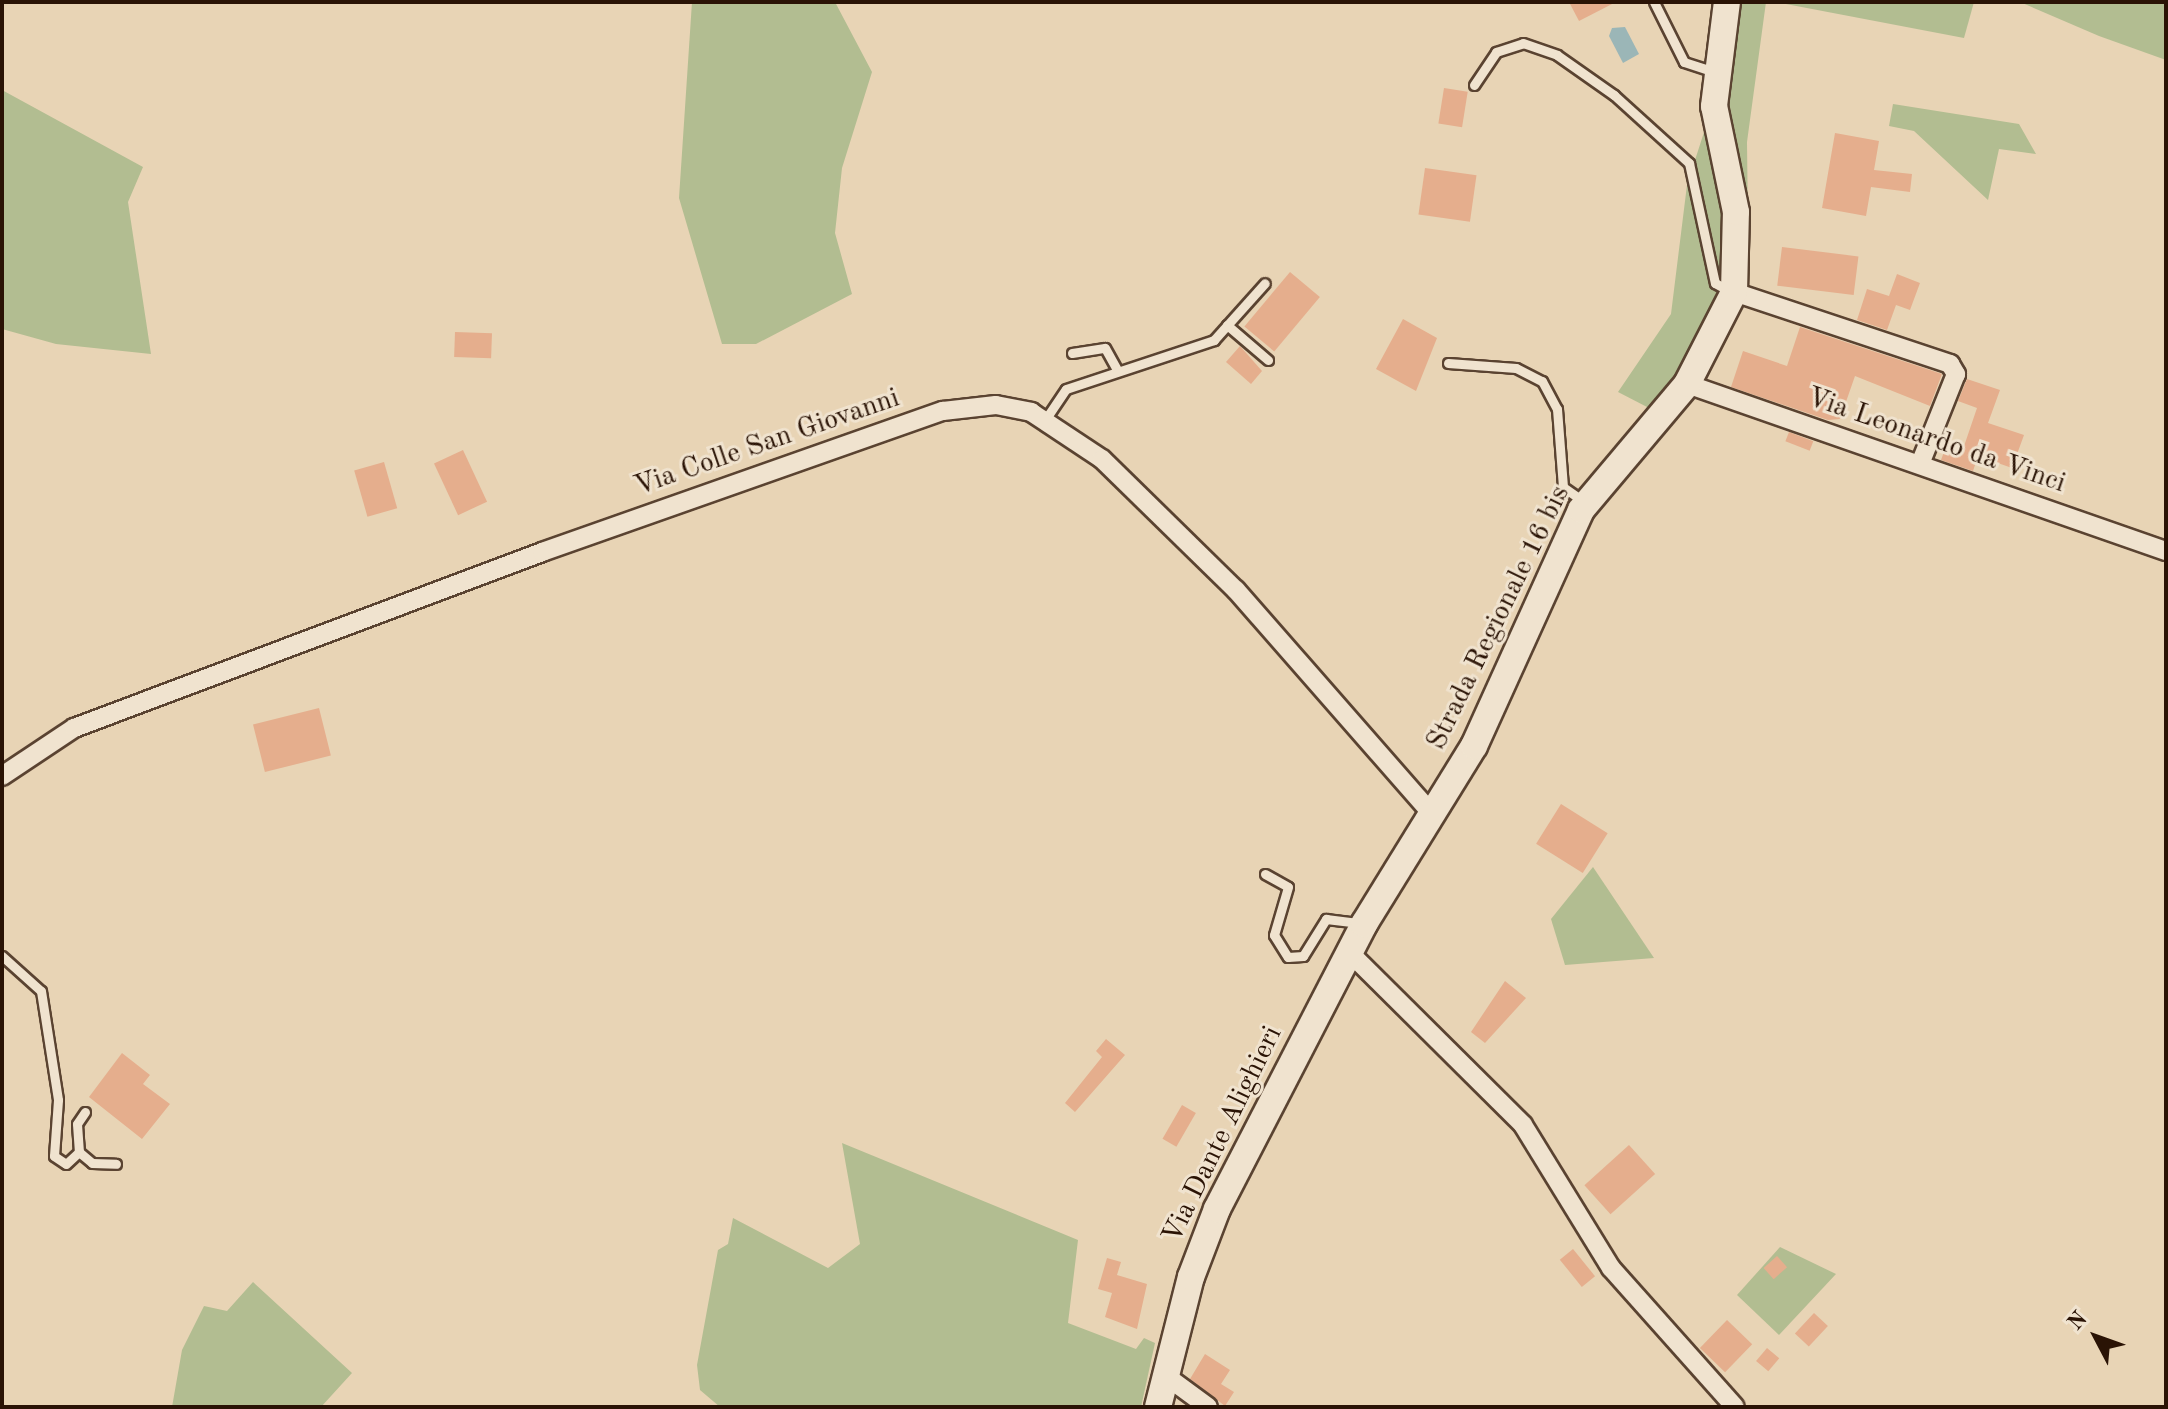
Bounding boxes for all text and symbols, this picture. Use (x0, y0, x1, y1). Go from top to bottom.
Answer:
street label: Via Leonardo da Vinci (1802, 381, 2070, 501)
street label: Via Colle San Giovanni (630, 382, 904, 504)
street label: Strada Regionale 16 bis (1420, 480, 1578, 756)
street label: Via Dante Alighieri (1156, 1021, 1290, 1249)
north arrow (2056, 1297, 2136, 1377)
text: N (2064, 1308, 2092, 1335)

